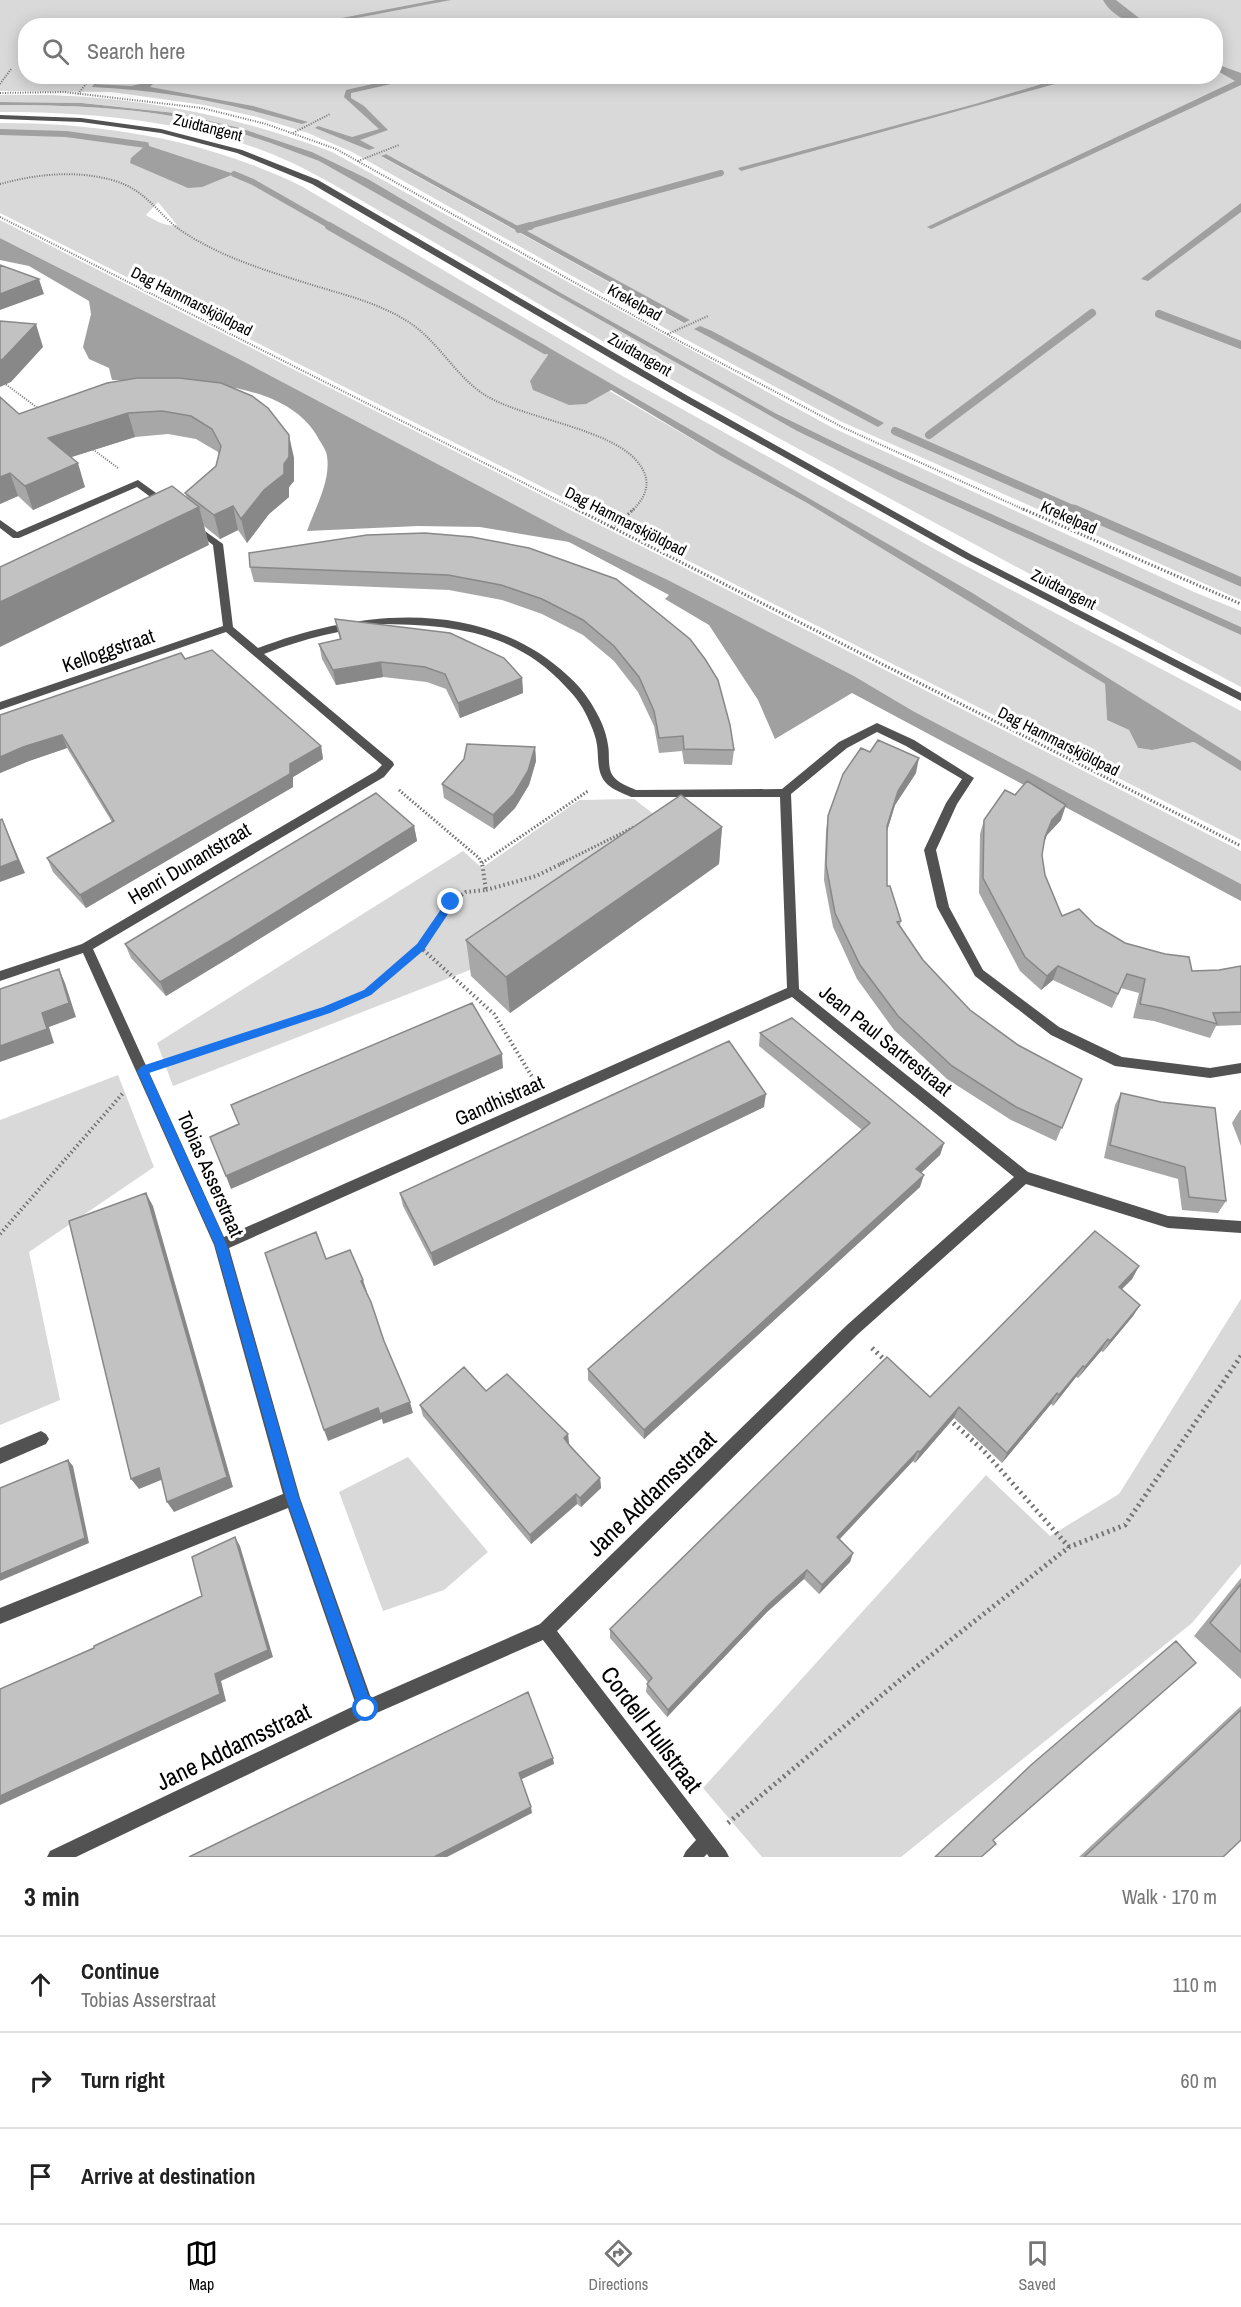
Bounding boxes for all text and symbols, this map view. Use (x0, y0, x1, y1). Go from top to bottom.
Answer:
search box (18, 18, 1223, 84)
icon: search (39, 35, 72, 68)
text: Search here (87, 36, 185, 66)
street label: Zuidtangent (171, 108, 245, 146)
street label: Dag Hammarskjöldpad (128, 261, 256, 341)
street label: Krekelpad (604, 278, 666, 326)
street label: Zuidtangent (604, 327, 676, 381)
street label: Dag Hammarskjöldpad (562, 481, 690, 561)
street label: Krekelpad (1038, 495, 1100, 539)
street label: Zuidtangent (1028, 563, 1101, 615)
street label: Kelloggstraat (58, 622, 158, 678)
street label: Dag Hammarskjöldpad (995, 701, 1123, 781)
street label: Henri Dunantstraat (123, 816, 256, 910)
route end (437, 888, 463, 914)
street label: Jean Paul Sartrestraat (814, 978, 958, 1102)
street label: Gandhistraat (450, 1068, 548, 1132)
street label: Tobias Asserstraat (171, 1107, 251, 1242)
street label: Jane Addamsstraat (579, 1423, 723, 1563)
street label: Cordell Hullstraat (594, 1659, 711, 1799)
street label: Jane Addamsstraat (150, 1694, 316, 1797)
route start (352, 1695, 378, 1721)
text: 3 min (24, 1879, 80, 1914)
text: Walk · 170 m (1122, 1883, 1217, 1910)
text: Continue (81, 1956, 159, 1986)
icon: ahead (24, 1968, 57, 2001)
text: 110 m (1173, 1971, 1217, 1998)
text: Tobias Asserstraat (81, 1986, 216, 2013)
icon: right (24, 2064, 57, 2097)
text: Turn right (81, 2065, 165, 2095)
text: 60 m (1181, 2067, 1217, 2094)
icon: arrive (24, 2160, 57, 2193)
text: Arrive at destination (81, 2161, 255, 2191)
tab: Map (185, 2237, 218, 2295)
tab: Directions (588, 2237, 648, 2295)
tab: Saved (1019, 2237, 1056, 2295)

